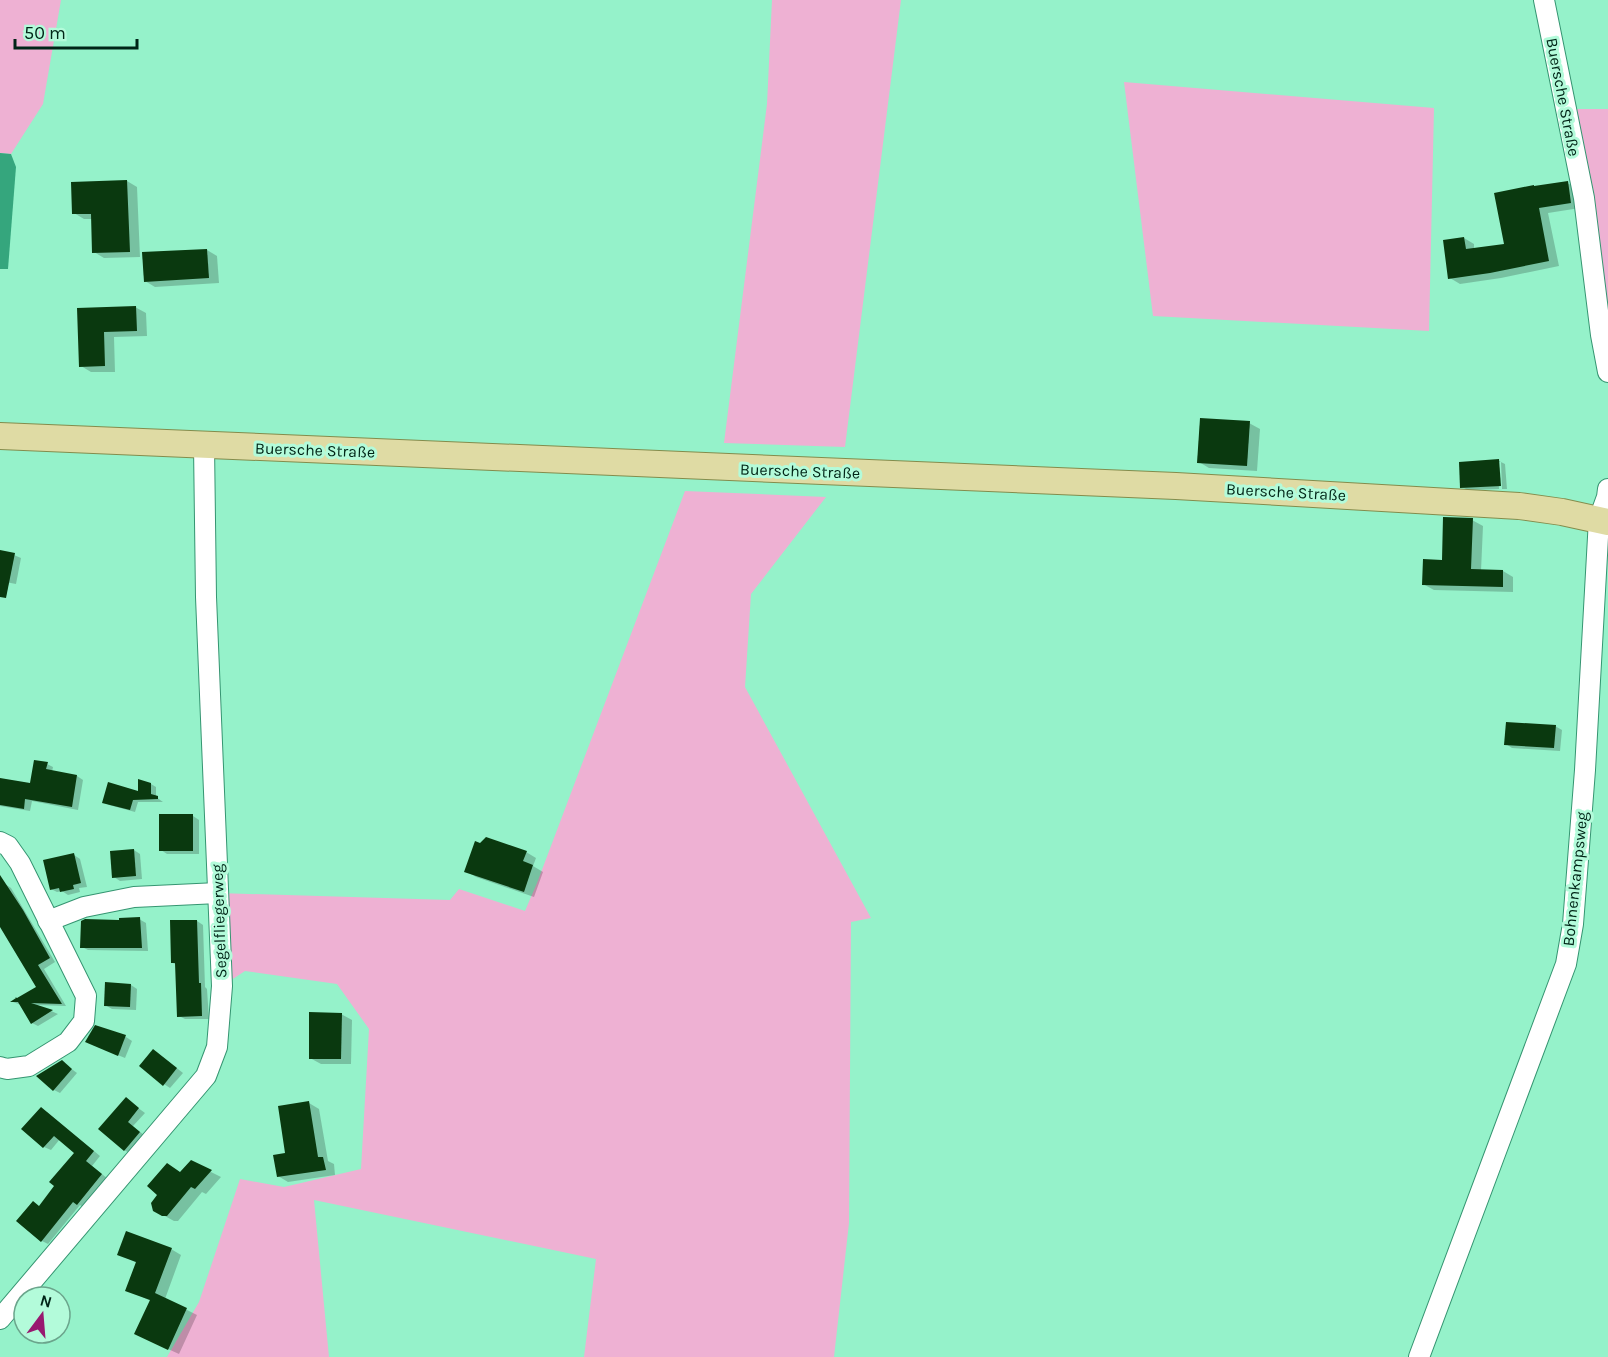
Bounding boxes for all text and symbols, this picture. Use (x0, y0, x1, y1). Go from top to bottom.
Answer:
scale bar (15, 12, 136, 50)
text: 50 m (24, 22, 66, 44)
street label: Buersche Straße (1542, 36, 1584, 158)
street label: Buersche Straße (255, 438, 375, 462)
street label: Buersche Straße (740, 459, 860, 483)
street label: Buersche Straße (1225, 479, 1347, 505)
street label: Bohnenkampsweg (1558, 811, 1592, 947)
street label: Segelfliegerweg (208, 863, 230, 979)
north arrow (12, 1285, 72, 1345)
text: N (38, 1290, 54, 1312)

